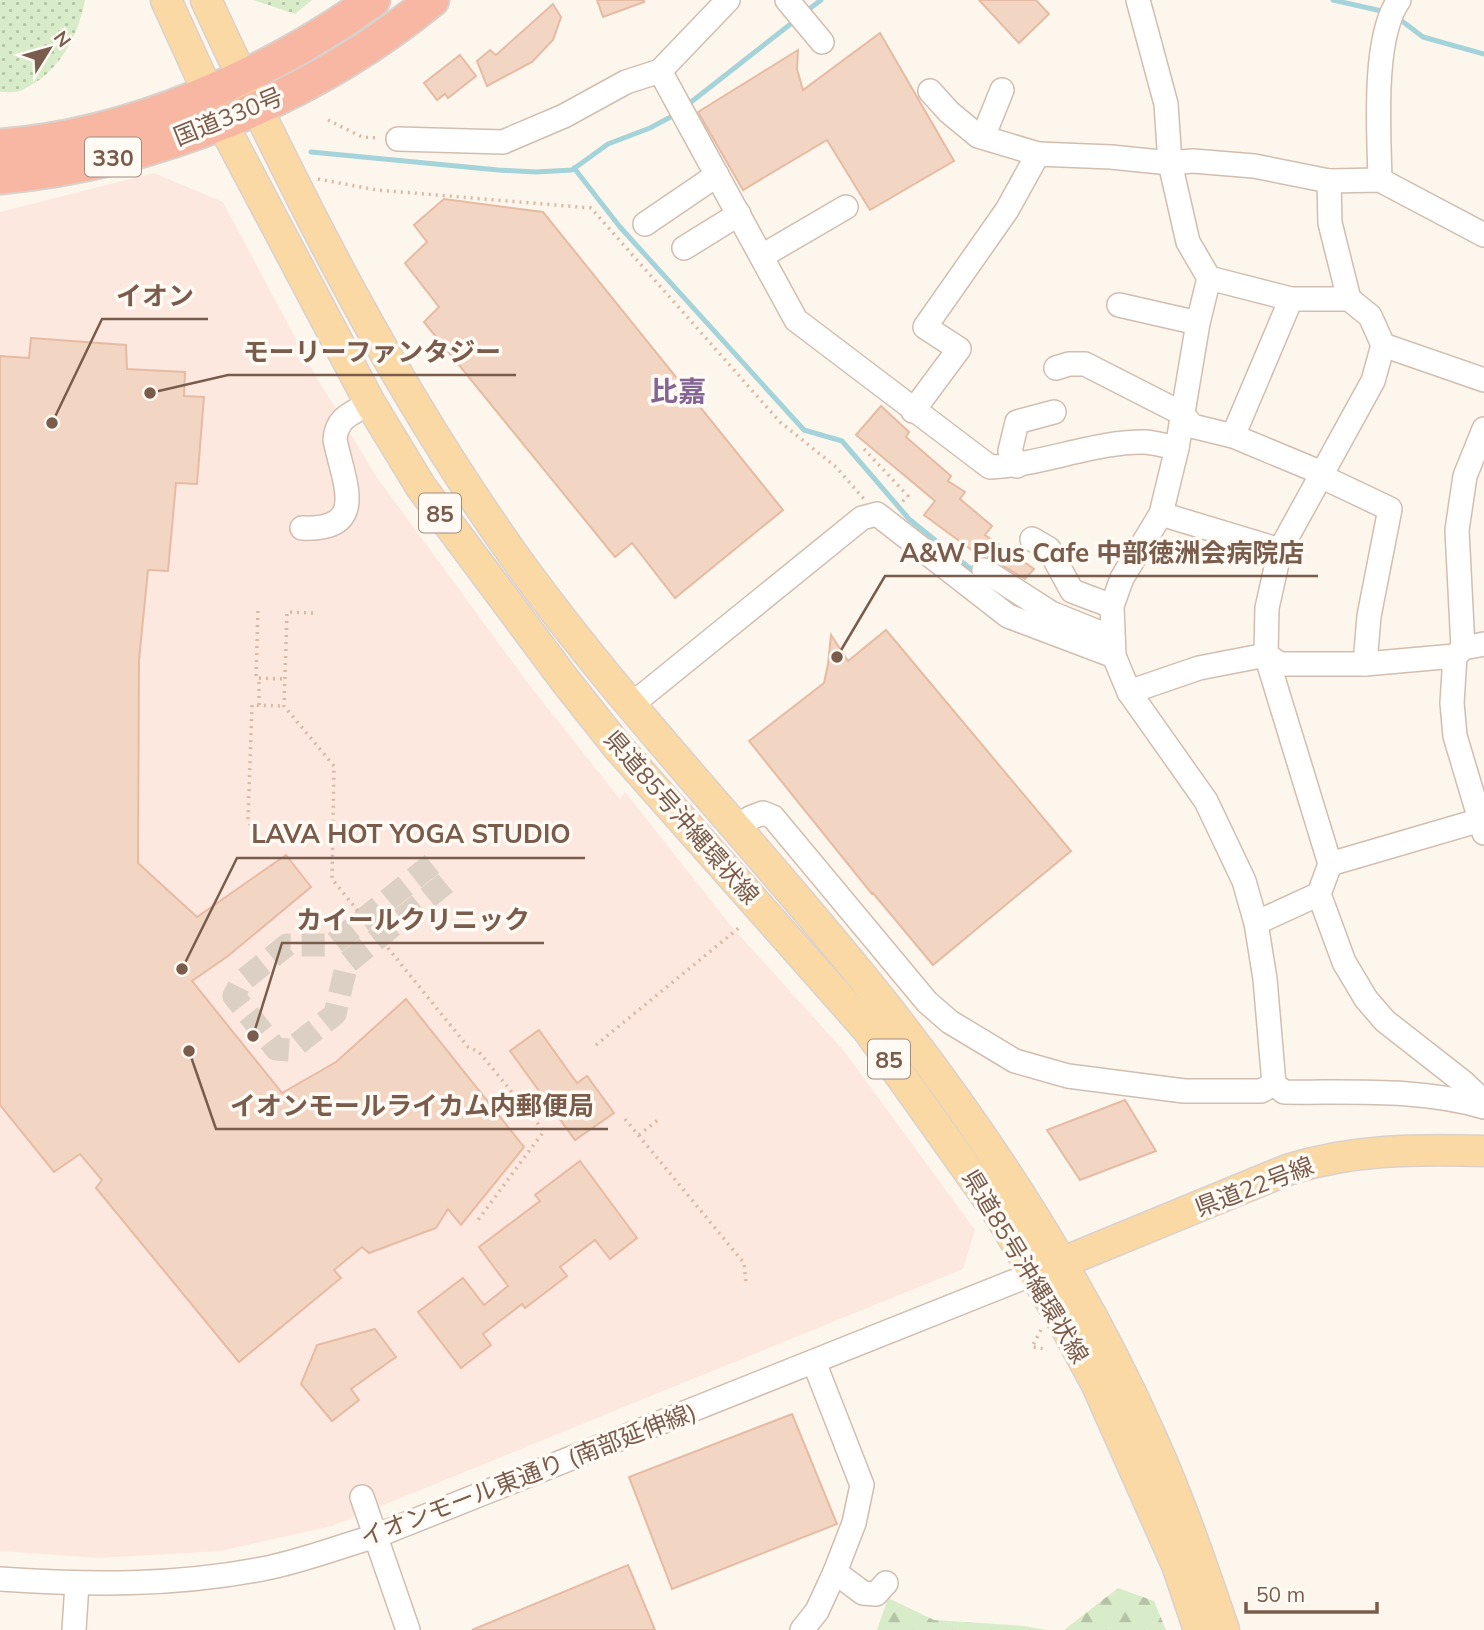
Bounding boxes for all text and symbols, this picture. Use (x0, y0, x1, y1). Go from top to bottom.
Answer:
north arrow (14, 14, 84, 84)
text: N (49, 26, 76, 52)
street label: 国道330号 (169, 81, 287, 151)
road number: 330 (85, 138, 141, 176)
callout: イオン (102, 272, 208, 319)
text: イオン (116, 279, 194, 312)
callout: モーリーファンタジー (228, 328, 516, 375)
text: モーリーファンタジー (243, 335, 501, 368)
district label: 比嘉 (650, 373, 706, 408)
road number: 85 (419, 494, 461, 533)
callout: A&W Plus Cafe 中部徳洲会病院店 (885, 529, 1318, 576)
text: A&W Plus Cafe 中部徳洲会病院店 (900, 536, 1304, 569)
street label: 県道85号沖縄環状線 (598, 724, 766, 910)
callout: LAVA HOT YOGA STUDIO (237, 811, 585, 858)
text: LAVA HOT YOGA STUDIO (251, 817, 571, 850)
callout: カイールクリニック (282, 896, 544, 943)
text: カイールクリニック (296, 903, 530, 936)
road number: 85 (868, 1040, 910, 1078)
callout: イオンモールライカム内郵便局 (216, 1082, 608, 1129)
text: イオンモールライカム内郵便局 (230, 1089, 594, 1122)
street label: 県道22号線 (1190, 1150, 1318, 1222)
street label: 県道85号沖縄環状線 (956, 1164, 1096, 1368)
street label: イオンモール東通り (南部延伸線) (356, 1396, 700, 1552)
scale bar (1246, 1570, 1377, 1614)
text: 50 m (1256, 1581, 1305, 1607)

